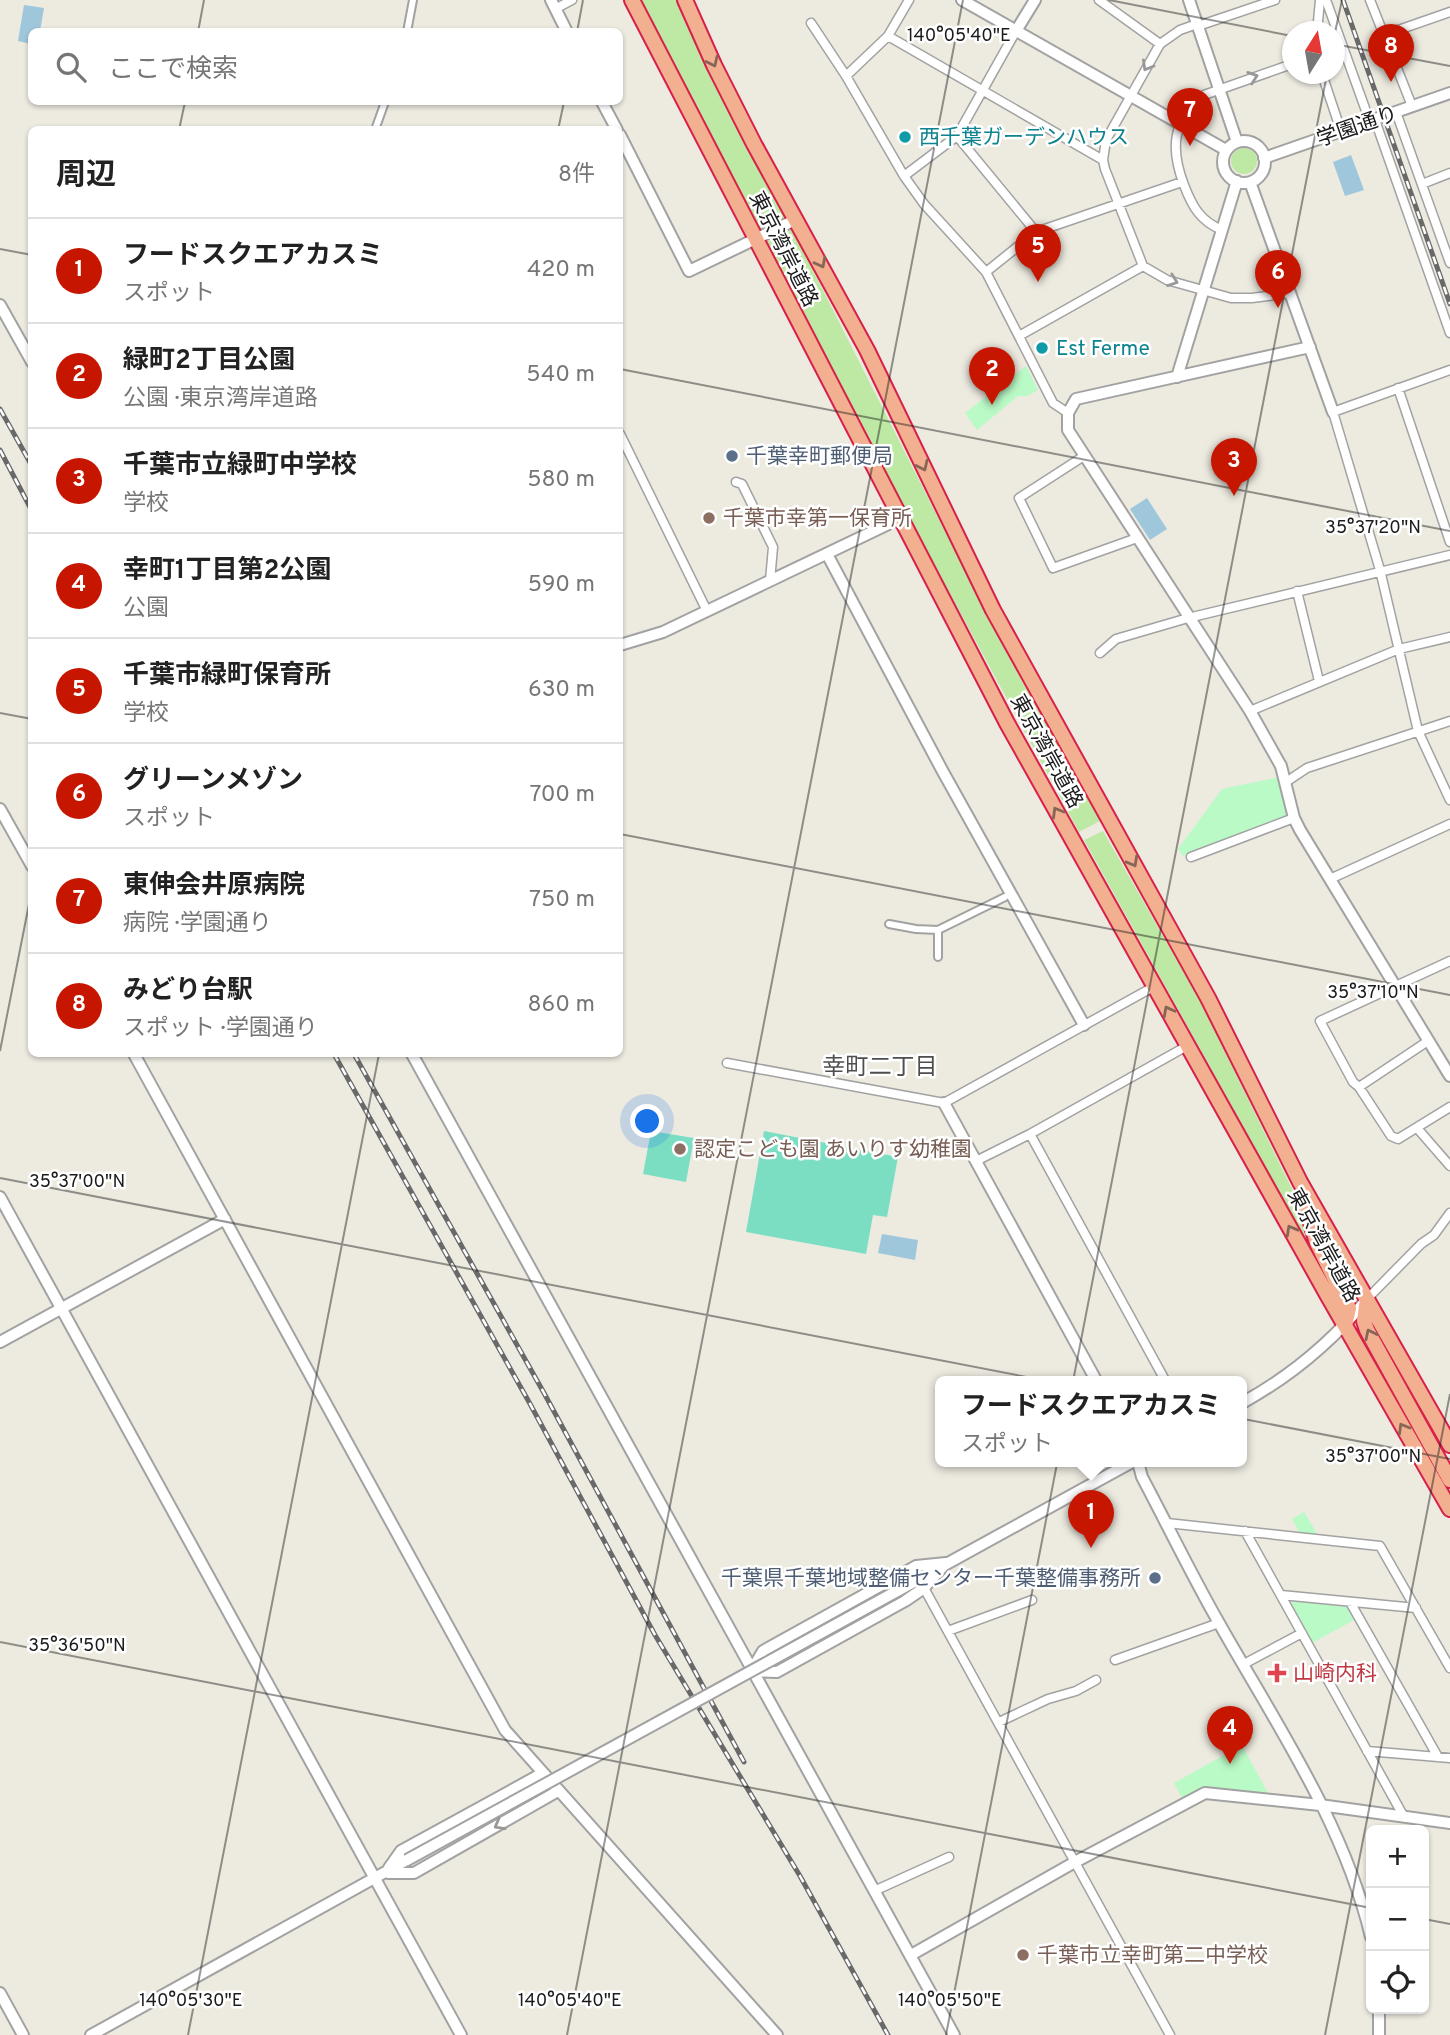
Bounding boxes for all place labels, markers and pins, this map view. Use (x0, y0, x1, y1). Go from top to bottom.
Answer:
pin: 8 (1368, 24, 1414, 82)
pin: 7 (1167, 88, 1213, 146)
place label: 西千葉ガーデンハウス (919, 125, 1129, 152)
marker: 西千葉ガーデンハウス (897, 129, 913, 145)
pin: 5 (1015, 224, 1061, 282)
pin: 6 (1255, 250, 1301, 308)
place label: Est Ferme (1056, 336, 1150, 363)
marker: Est Ferme (1034, 340, 1050, 356)
pin: 2 (969, 347, 1015, 405)
pin: 3 (1211, 438, 1257, 496)
place label: 千葉幸町郵便局 (746, 444, 893, 471)
marker: 千葉幸町郵便局 (724, 448, 740, 464)
place label: 千葉市幸第一保育所 (723, 506, 912, 533)
marker: 千葉市幸第一保育所 (701, 510, 717, 526)
place label: 認定こども園 あいりす幼稚園 (694, 1137, 972, 1164)
marker: 認定こども園 あいりす幼稚園 (672, 1141, 688, 1157)
pin: 1 (1068, 1490, 1114, 1548)
place label: 千葉県千葉地域整備センター千葉整備事務所 (721, 1566, 1141, 1593)
marker: 千葉県千葉地域整備センター千葉整備事務所 (1147, 1570, 1163, 1586)
place label: 山崎内科 (1293, 1661, 1377, 1688)
marker: 山崎内科 (1267, 1663, 1287, 1683)
pin: 4 (1207, 1706, 1253, 1764)
place label: 千葉市立幸町第二中学校 (1037, 1943, 1268, 1970)
marker: 千葉市立幸町第二中学校 (1015, 1947, 1031, 1963)

